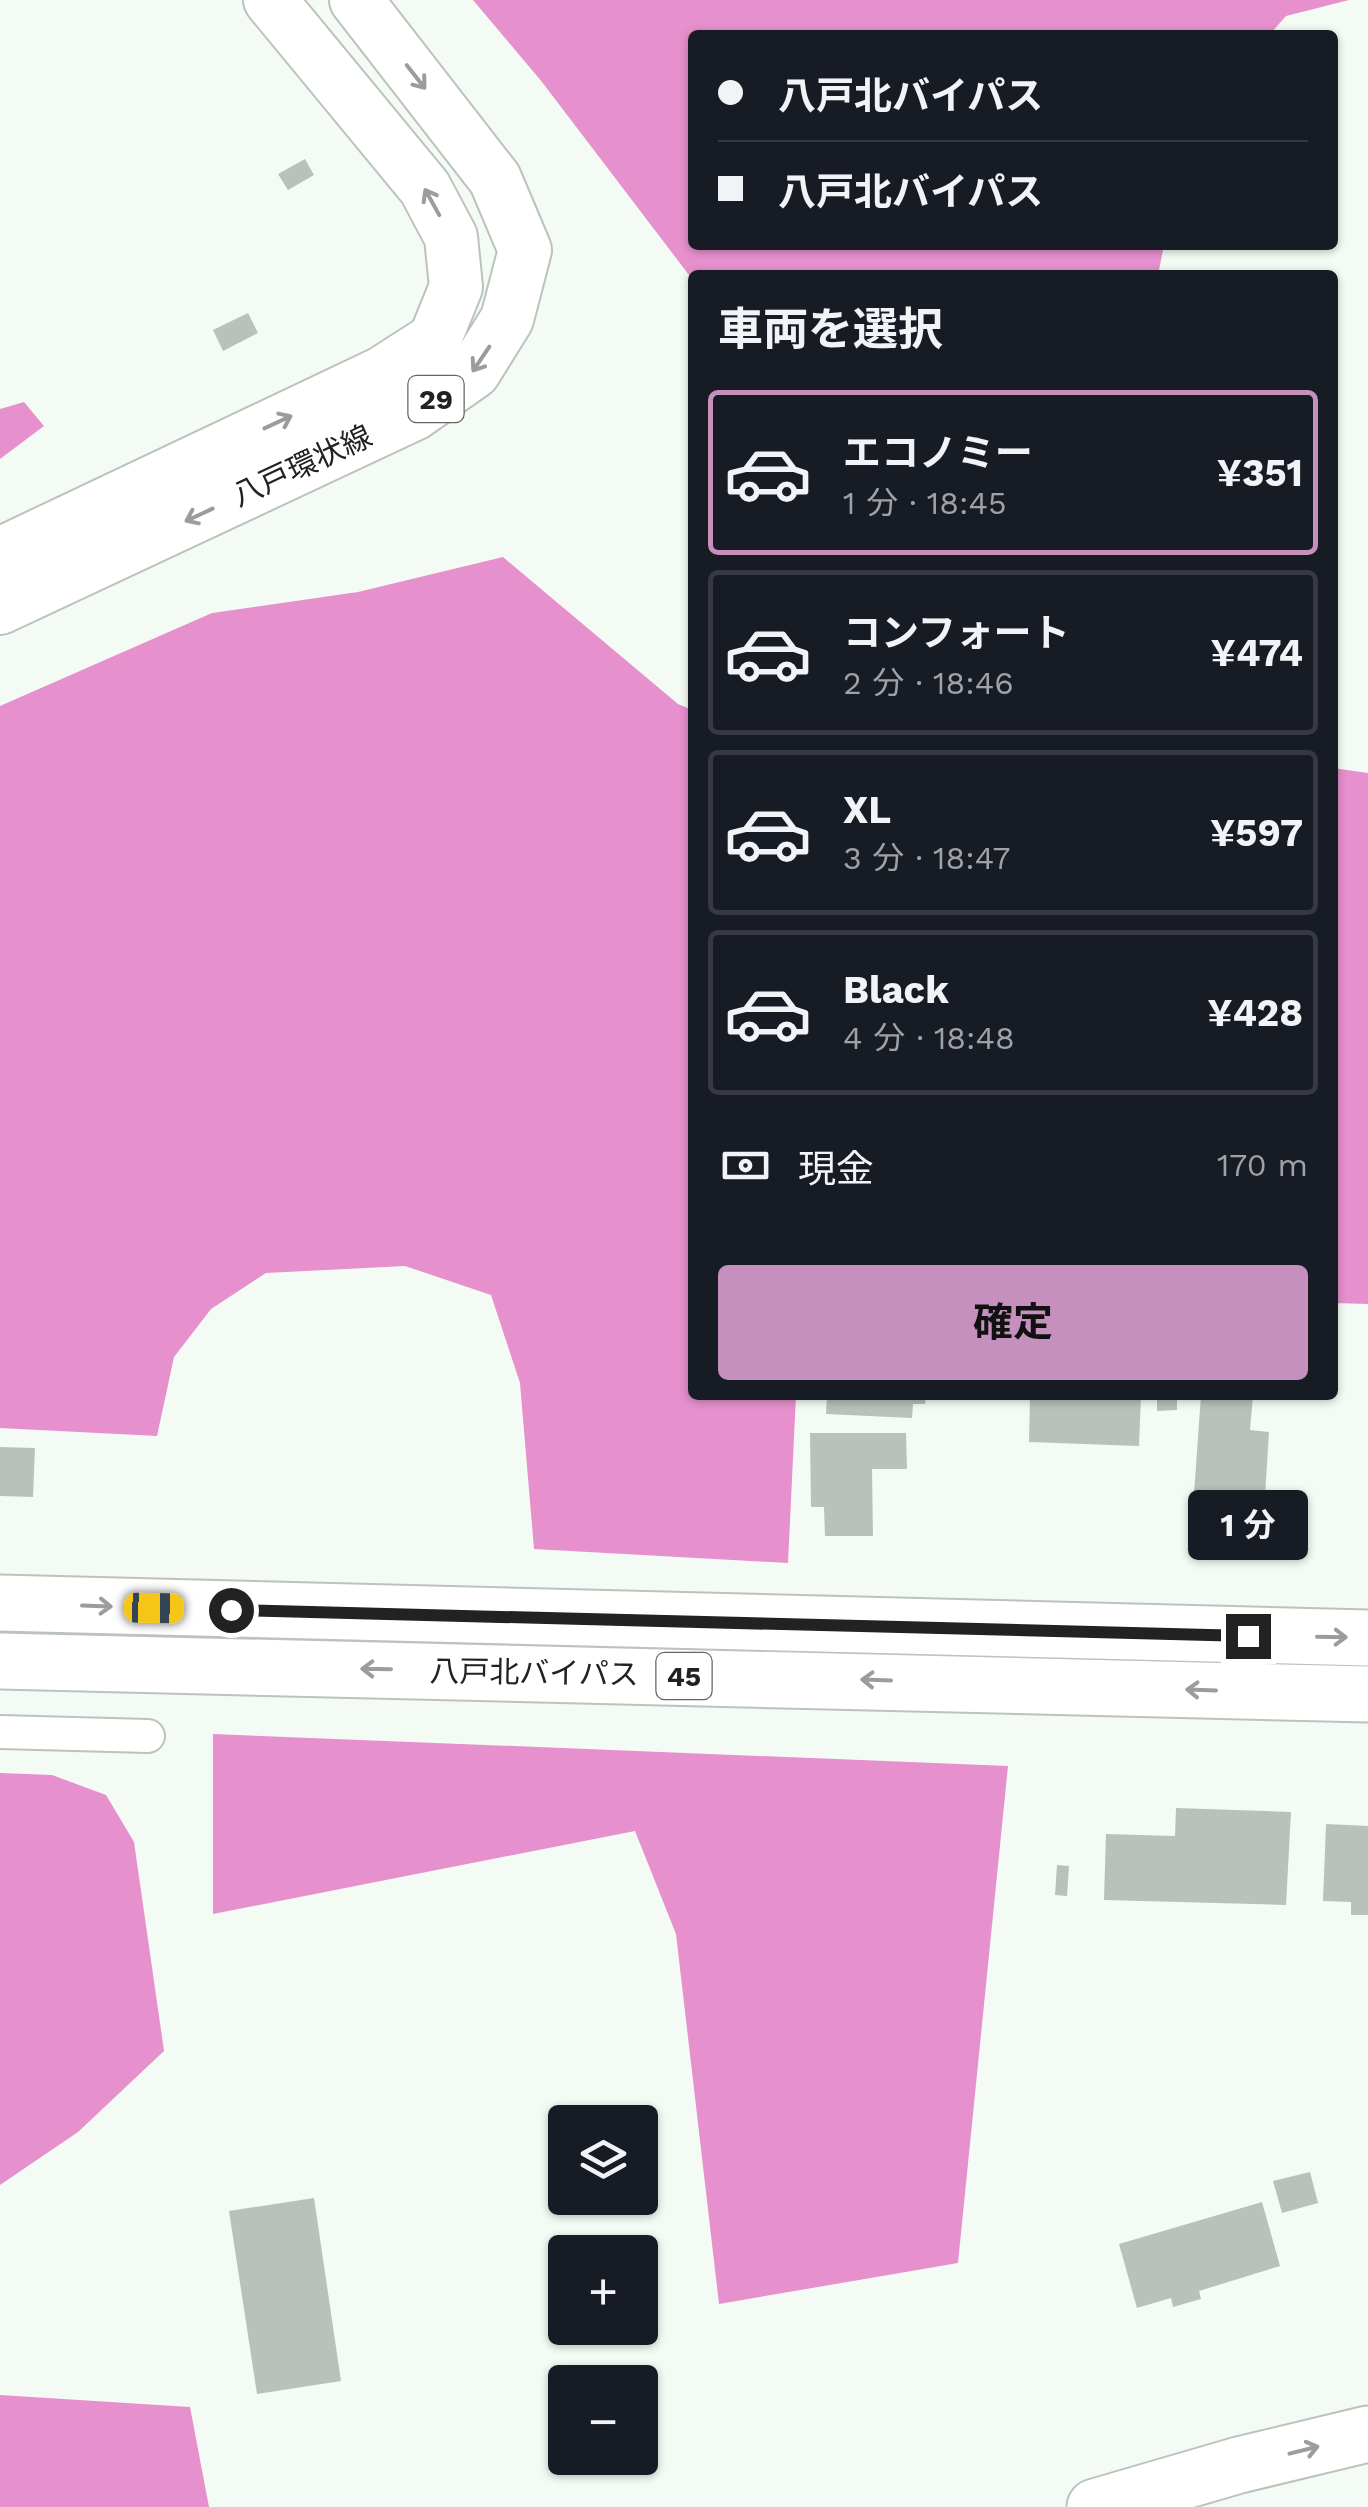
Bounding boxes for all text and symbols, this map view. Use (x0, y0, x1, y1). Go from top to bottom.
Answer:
one-way arrow (405, 63, 426, 90)
text: 八戸北バイパス (778, 74, 1043, 118)
text: 八戸北バイパス (778, 170, 1043, 214)
one-way arrow (422, 187, 441, 217)
text: 車両を選択 (718, 303, 943, 356)
one-way arrow (471, 345, 492, 373)
road number: 29 (408, 376, 464, 422)
one-way arrow (262, 412, 292, 431)
street label: 八戸環状線 (226, 418, 377, 513)
icon: car (723, 428, 813, 518)
text: エコノミー (843, 431, 1033, 475)
text: ¥351 (1217, 451, 1303, 495)
text: 1 分 · 18:45 (843, 484, 1007, 522)
one-way arrow (185, 506, 215, 525)
icon: car (723, 608, 813, 698)
text: コンフォート (843, 611, 1070, 655)
text: ¥474 (1211, 631, 1303, 675)
text: 2 分 · 18:46 (843, 664, 1014, 702)
icon: car (723, 788, 813, 878)
text: XL (843, 788, 891, 832)
text: ¥597 (1210, 811, 1303, 855)
text: 3 分 · 18:47 (843, 839, 1011, 877)
icon: car (723, 968, 813, 1058)
text: Black (843, 968, 949, 1012)
text: ¥428 (1207, 991, 1303, 1035)
text: 4 分 · 18:48 (843, 1019, 1015, 1057)
icon: cash (718, 1138, 773, 1193)
text: 170 m (1217, 1146, 1308, 1184)
text: 現金 (798, 1147, 874, 1191)
button: 確定 (718, 1265, 1308, 1380)
callout: 1 分 (1188, 1491, 1308, 1561)
text: 1 分 (1221, 1506, 1275, 1544)
route start (209, 1588, 254, 1633)
car (124, 1592, 184, 1624)
one-way arrow (81, 1597, 113, 1616)
route end (1226, 1614, 1271, 1659)
one-way arrow (1316, 1628, 1348, 1647)
street label: 八戸北バイパス (429, 1653, 639, 1692)
road number: 45 (656, 1653, 712, 1699)
one-way arrow (360, 1660, 392, 1679)
one-way arrow (860, 1671, 892, 1690)
one-way arrow (1185, 1680, 1217, 1699)
map controls (548, 2105, 658, 2475)
button: layers (548, 2105, 658, 2215)
button: + (548, 2235, 658, 2345)
button: − (548, 2365, 658, 2475)
one-way arrow (1287, 2440, 1319, 2458)

